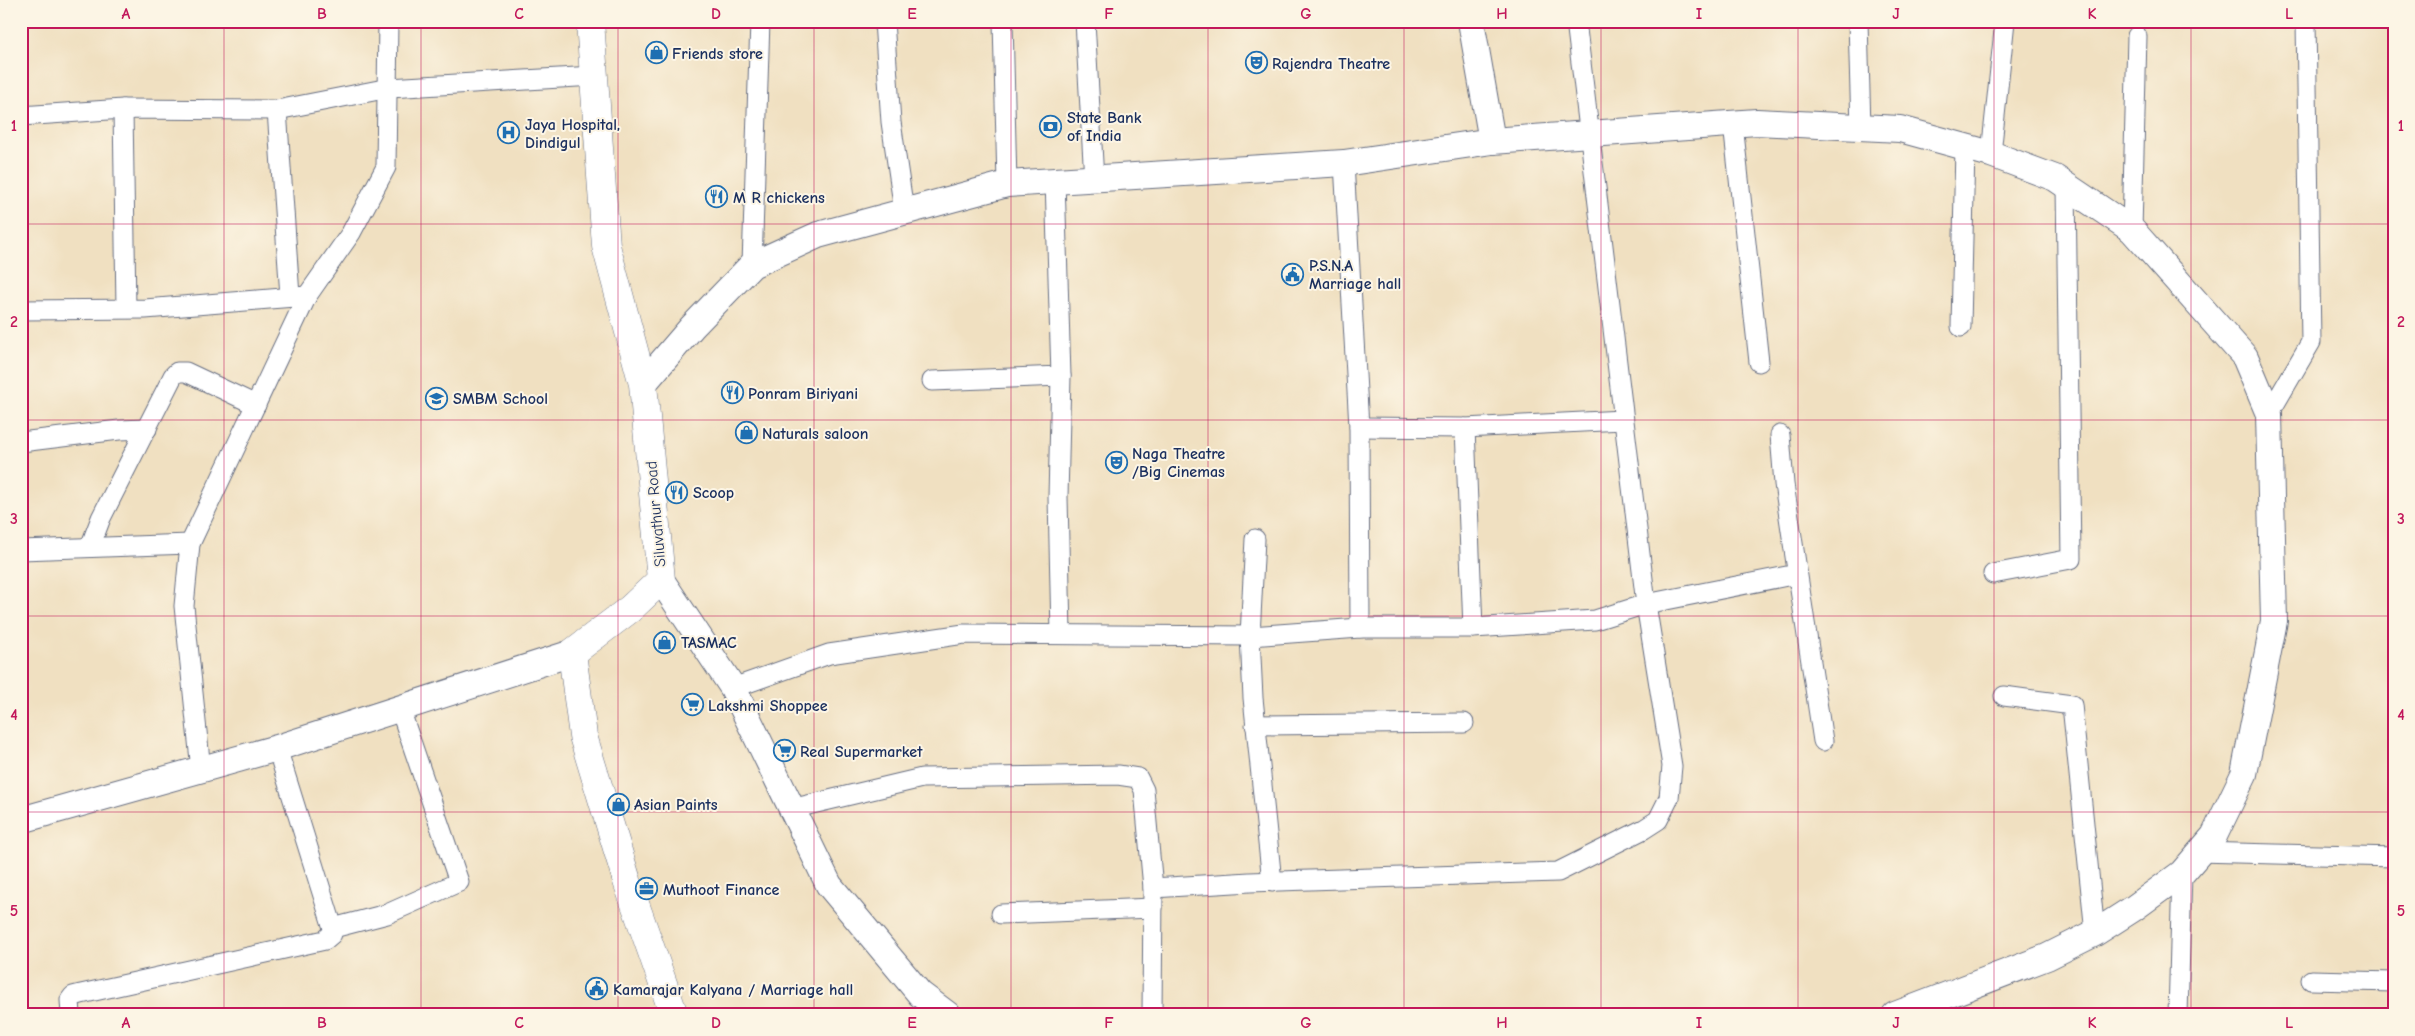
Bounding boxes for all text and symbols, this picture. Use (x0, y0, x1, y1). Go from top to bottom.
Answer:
text: A (122, 5, 131, 23)
text: B (317, 5, 327, 23)
text: C (514, 5, 524, 23)
text: D (711, 5, 721, 23)
text: E (907, 5, 917, 23)
text: F (1104, 5, 1114, 23)
text: G (1300, 5, 1312, 23)
text: H (1496, 5, 1508, 23)
text: I (1696, 5, 1702, 23)
text: J (1892, 5, 1900, 23)
text: K (2087, 5, 2097, 23)
text: L (2285, 5, 2293, 23)
shop icon: Friends store (644, 41, 668, 65)
place label: Friends store (672, 45, 763, 63)
theatre icon: Rajendra Theatre (1244, 51, 1268, 75)
place label: Rajendra Theatre (1272, 55, 1390, 73)
place label: State Bank of India (1067, 109, 1142, 145)
bank icon: State Bank of India (1039, 114, 1063, 138)
place label: Jaya Hospital, Dindigul (525, 116, 620, 152)
text: 1 (11, 117, 17, 135)
text: 1 (2398, 117, 2404, 135)
hospital icon: Jaya Hospital, Dindigul (497, 121, 521, 145)
restaurant icon: M R chickens (705, 185, 729, 209)
place label: M R chickens (733, 189, 825, 207)
place label: P.S.N.A Marriage hall (1309, 257, 1401, 293)
public building icon: P.S.N.A Marriage hall (1281, 262, 1305, 286)
text: 2 (10, 313, 18, 331)
text: 2 (2397, 313, 2405, 331)
restaurant icon: Ponram Biriyani (720, 381, 744, 405)
place label: Ponram Biriyani (748, 385, 858, 403)
school or university icon: SMBM School (425, 386, 449, 410)
place label: SMBM School (453, 390, 548, 408)
shop icon: Naturals saloon (734, 421, 758, 445)
place label: Naturals saloon (762, 425, 868, 443)
place label: Naga Theatre /Big Cinemas (1132, 445, 1225, 481)
theatre icon: Naga Theatre /Big Cinemas (1104, 450, 1128, 474)
street label: Siluvathur Road (642, 460, 670, 568)
restaurant icon: Scoop (665, 480, 689, 504)
place label: Scoop (693, 484, 734, 502)
text: 3 (10, 510, 18, 528)
text: 3 (2397, 510, 2405, 528)
shop icon: TASMAC (653, 630, 677, 654)
place label: TASMAC (681, 634, 737, 652)
supermarket icon: Lakshmi Shoppee (680, 693, 704, 717)
place label: Lakshmi Shoppee (708, 697, 828, 715)
text: 4 (10, 706, 18, 724)
text: 4 (2397, 706, 2405, 724)
supermarket icon: Real Supermarket (772, 739, 796, 763)
place label: Real Supermarket (800, 743, 923, 761)
shop icon: Asian Paints (606, 792, 630, 816)
place label: Asian Paints (634, 796, 718, 814)
office icon: Muthoot Finance (635, 877, 659, 901)
place label: Muthoot Finance (663, 881, 780, 899)
text: 5 (10, 902, 18, 920)
text: 5 (2397, 902, 2405, 920)
public building icon: Kamarajar Kalyana / Marriage hall (585, 977, 609, 1001)
place label: Kamarajar Kalyana / Marriage hall (613, 981, 853, 999)
text: A (122, 1014, 131, 1032)
text: B (317, 1014, 327, 1032)
text: C (514, 1014, 524, 1032)
text: D (711, 1014, 721, 1032)
text: E (907, 1014, 917, 1032)
text: F (1104, 1014, 1114, 1032)
text: G (1300, 1014, 1312, 1032)
text: H (1496, 1014, 1508, 1032)
text: I (1696, 1014, 1702, 1032)
text: J (1892, 1014, 1900, 1032)
text: K (2087, 1014, 2097, 1032)
text: L (2285, 1014, 2293, 1032)

